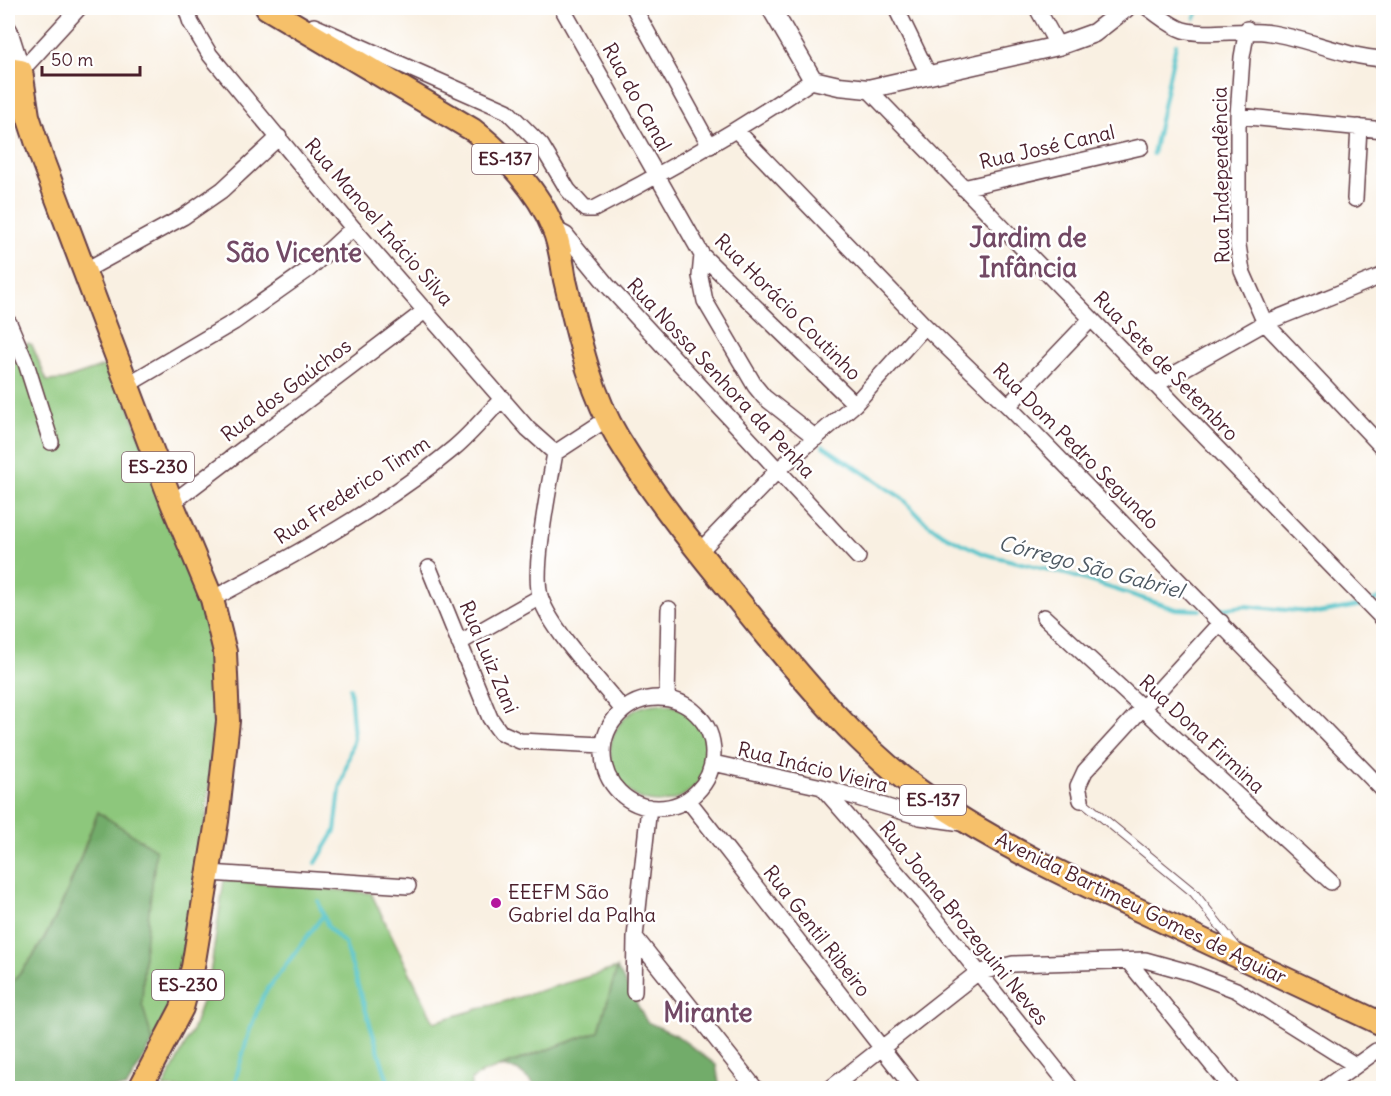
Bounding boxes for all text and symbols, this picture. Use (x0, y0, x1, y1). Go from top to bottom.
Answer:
street label: Rua do Canal (597, 38, 677, 155)
scale bar (42, 39, 140, 77)
text: 50 m (51, 48, 93, 71)
street label: Rua Independência (1206, 86, 1235, 264)
street label: Rua José Canal (977, 119, 1117, 174)
street label: Rua Manoel Inácio Silva (300, 133, 459, 311)
road number: ES-137 (472, 144, 538, 174)
district label: Jardim de Infância (969, 221, 1087, 284)
street label: Rua Horácio Coutinho (710, 228, 867, 385)
district label: São Vicente (226, 236, 362, 269)
street label: Rua Nossa Senhora da Penha (622, 272, 821, 483)
street label: Rua Sete de Setembro (1088, 286, 1244, 446)
street label: Rua dos Gaúchos (216, 332, 356, 447)
street label: Rua Dom Pedro Segundo (988, 357, 1165, 534)
street label: Rua Frederico Timm (269, 430, 434, 549)
road number: ES-230 (122, 452, 194, 482)
water label: Córrego São Gabriel (996, 529, 1190, 605)
street label: Rua Luiz Zani (455, 597, 524, 717)
street label: Rua Dona Firmina (1134, 669, 1270, 798)
street label: Rua Inácio Vieira (735, 736, 891, 797)
road number: ES-137 (900, 785, 966, 815)
street label: Rua Joana Brozeguini Neves (874, 816, 1054, 1030)
street label: Avenida Bartimeu Gomes de Aguiar (992, 826, 1291, 989)
street label: Rua Gentil Ribeiro (758, 860, 877, 1002)
place label: EEEFM São Gabriel da Palha (508, 879, 656, 927)
marker: EEEFM São Gabriel da Palha (489, 896, 503, 910)
road number: ES-230 (152, 970, 224, 1000)
district label: Mirante (663, 996, 753, 1029)

